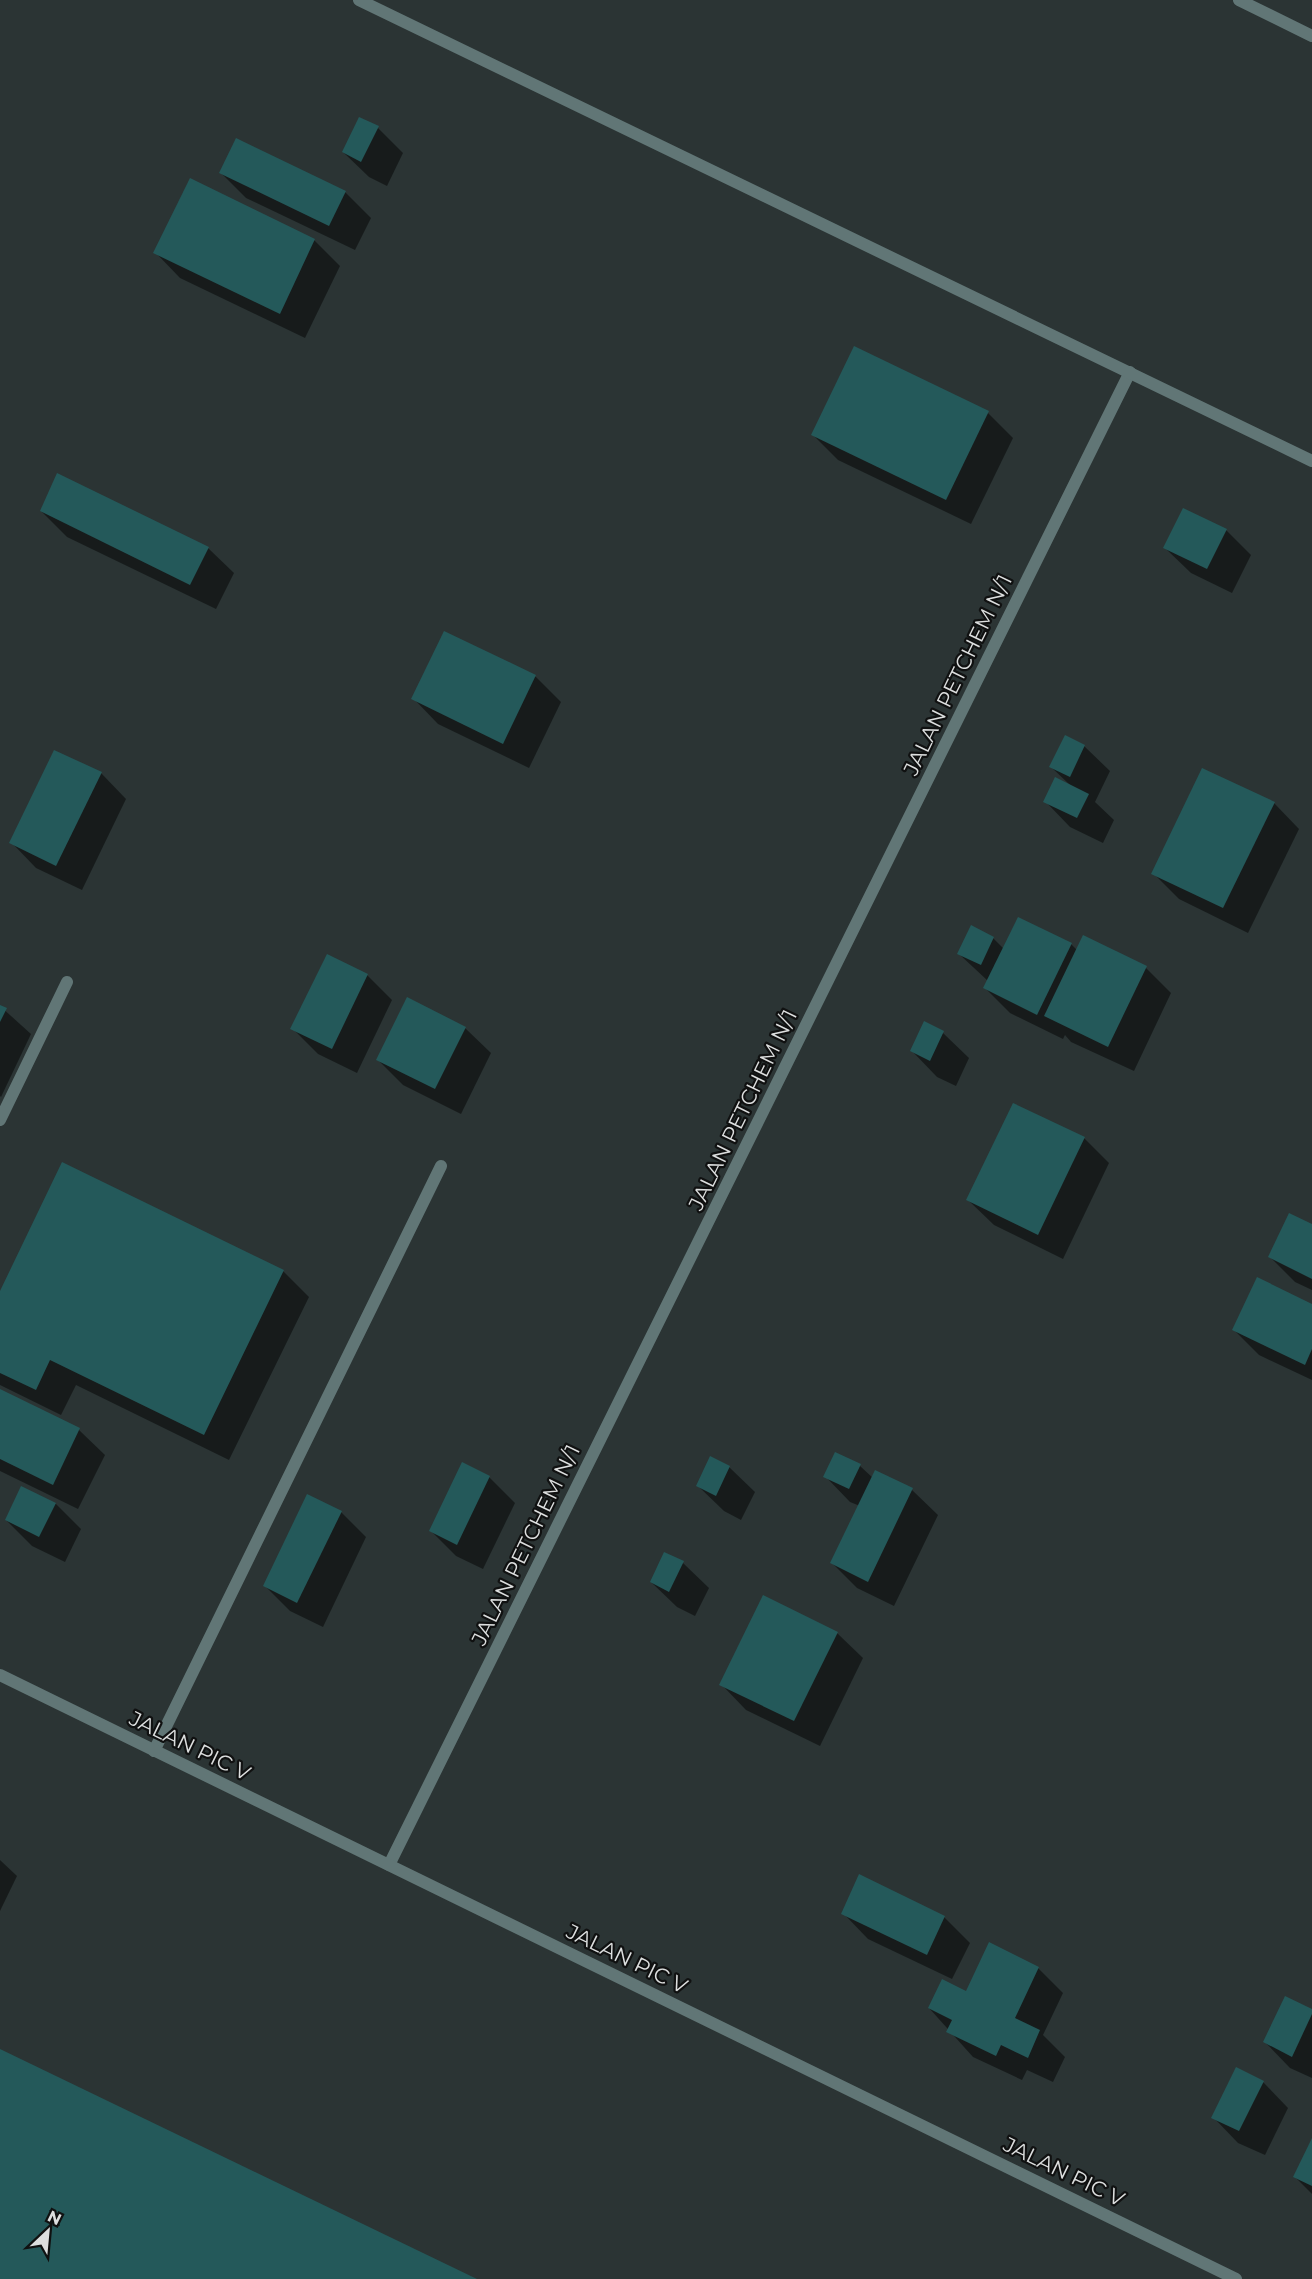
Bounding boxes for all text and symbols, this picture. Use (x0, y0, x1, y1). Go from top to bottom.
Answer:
street label: JALAN PETCHEM N/1 (898, 570, 1017, 780)
street label: JALAN PETCHEM N/1 (683, 1005, 802, 1215)
street label: JALAN PETCHEM N/1 (466, 1440, 585, 1650)
street label: JALAN PIC V (125, 1705, 255, 1786)
street label: JALAN PIC V (562, 1918, 692, 1999)
street label: JALAN PIC V (999, 2131, 1129, 2212)
north arrow (18, 2201, 78, 2261)
text: N (44, 2207, 64, 2229)

